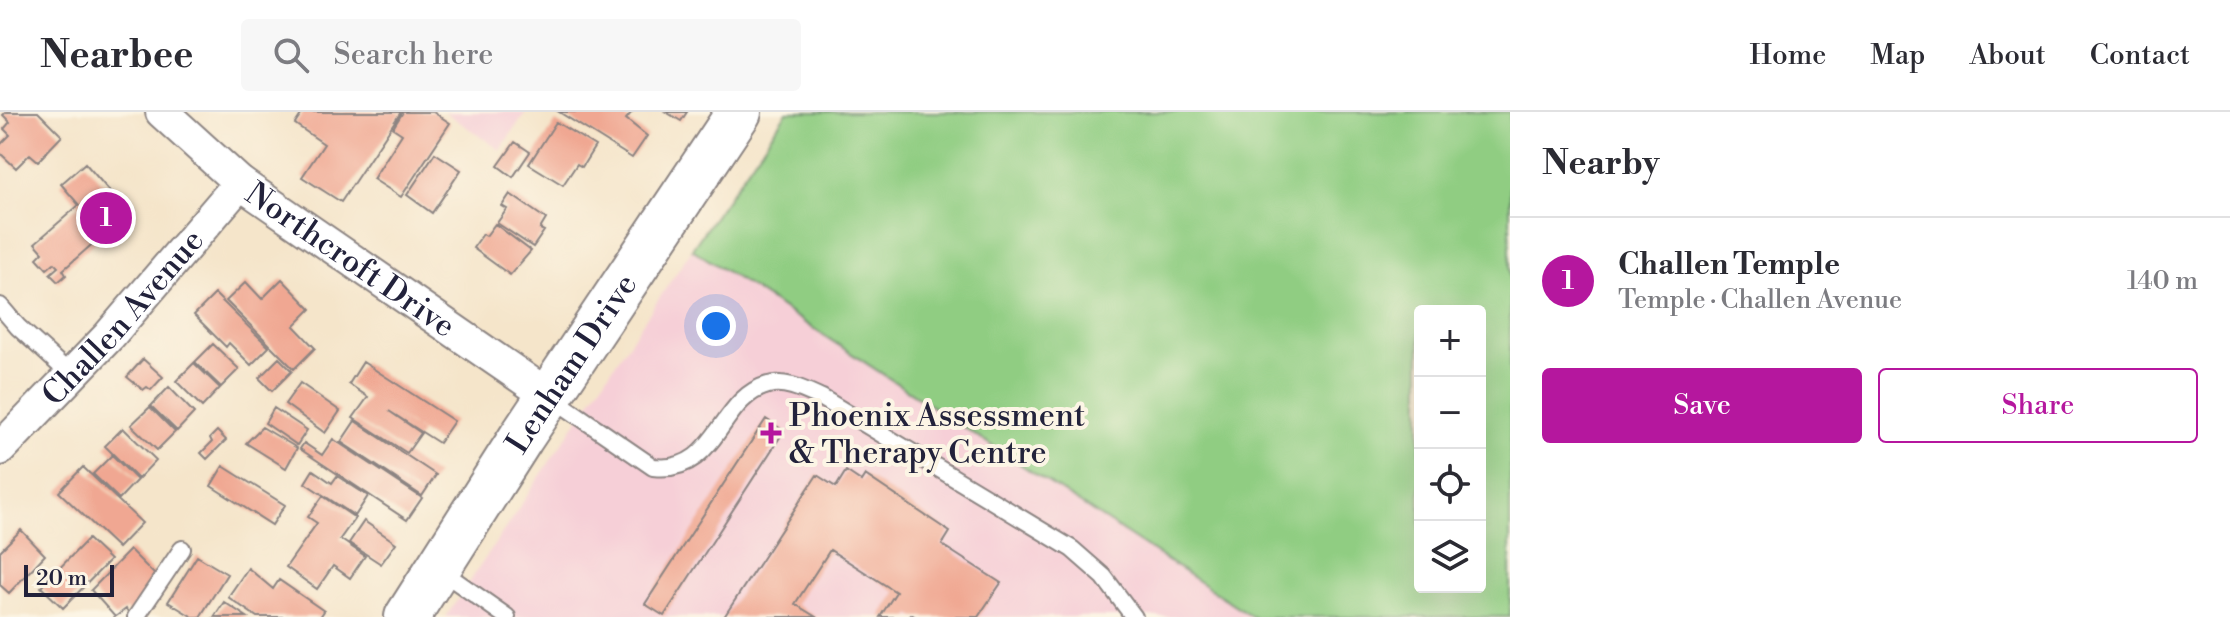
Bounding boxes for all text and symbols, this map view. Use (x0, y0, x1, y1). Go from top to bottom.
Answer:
search box (241, 19, 801, 91)
text: Nearbee (40, 32, 193, 79)
icon: search (269, 33, 313, 77)
text: Search here (333, 36, 494, 74)
text: Home (1750, 38, 1826, 73)
text: Map (1870, 38, 1925, 73)
text: About (1969, 38, 2046, 73)
text: Contact (2090, 38, 2190, 73)
text: Nearby (1542, 143, 1660, 185)
street label: Northcroft Drive (237, 174, 463, 347)
pin: 1 (80, 188, 132, 248)
street label: Challen Avenue (34, 221, 213, 414)
text: Challen Temple (1618, 246, 1840, 284)
text: 1 (1562, 265, 1574, 297)
text: 140 m (2127, 265, 2198, 297)
street label: Lenham Drive (497, 266, 646, 461)
text: Temple · Challen Avenue (1618, 284, 1902, 316)
map controls (1414, 305, 1486, 593)
button: + (1414, 305, 1486, 377)
your location (696, 306, 736, 346)
button: Save (1542, 368, 1862, 443)
button: Share (1878, 368, 2198, 443)
button: − (1414, 377, 1486, 449)
place label: Phoenix Assessment & Therapy Centre (789, 396, 1085, 473)
marker: Phoenix Assessment & Therapy Centre (760, 422, 782, 444)
button: locate (1414, 449, 1486, 521)
button: layers (1414, 521, 1486, 593)
scale bar (24, 561, 114, 597)
text: 20 m (36, 565, 87, 592)

